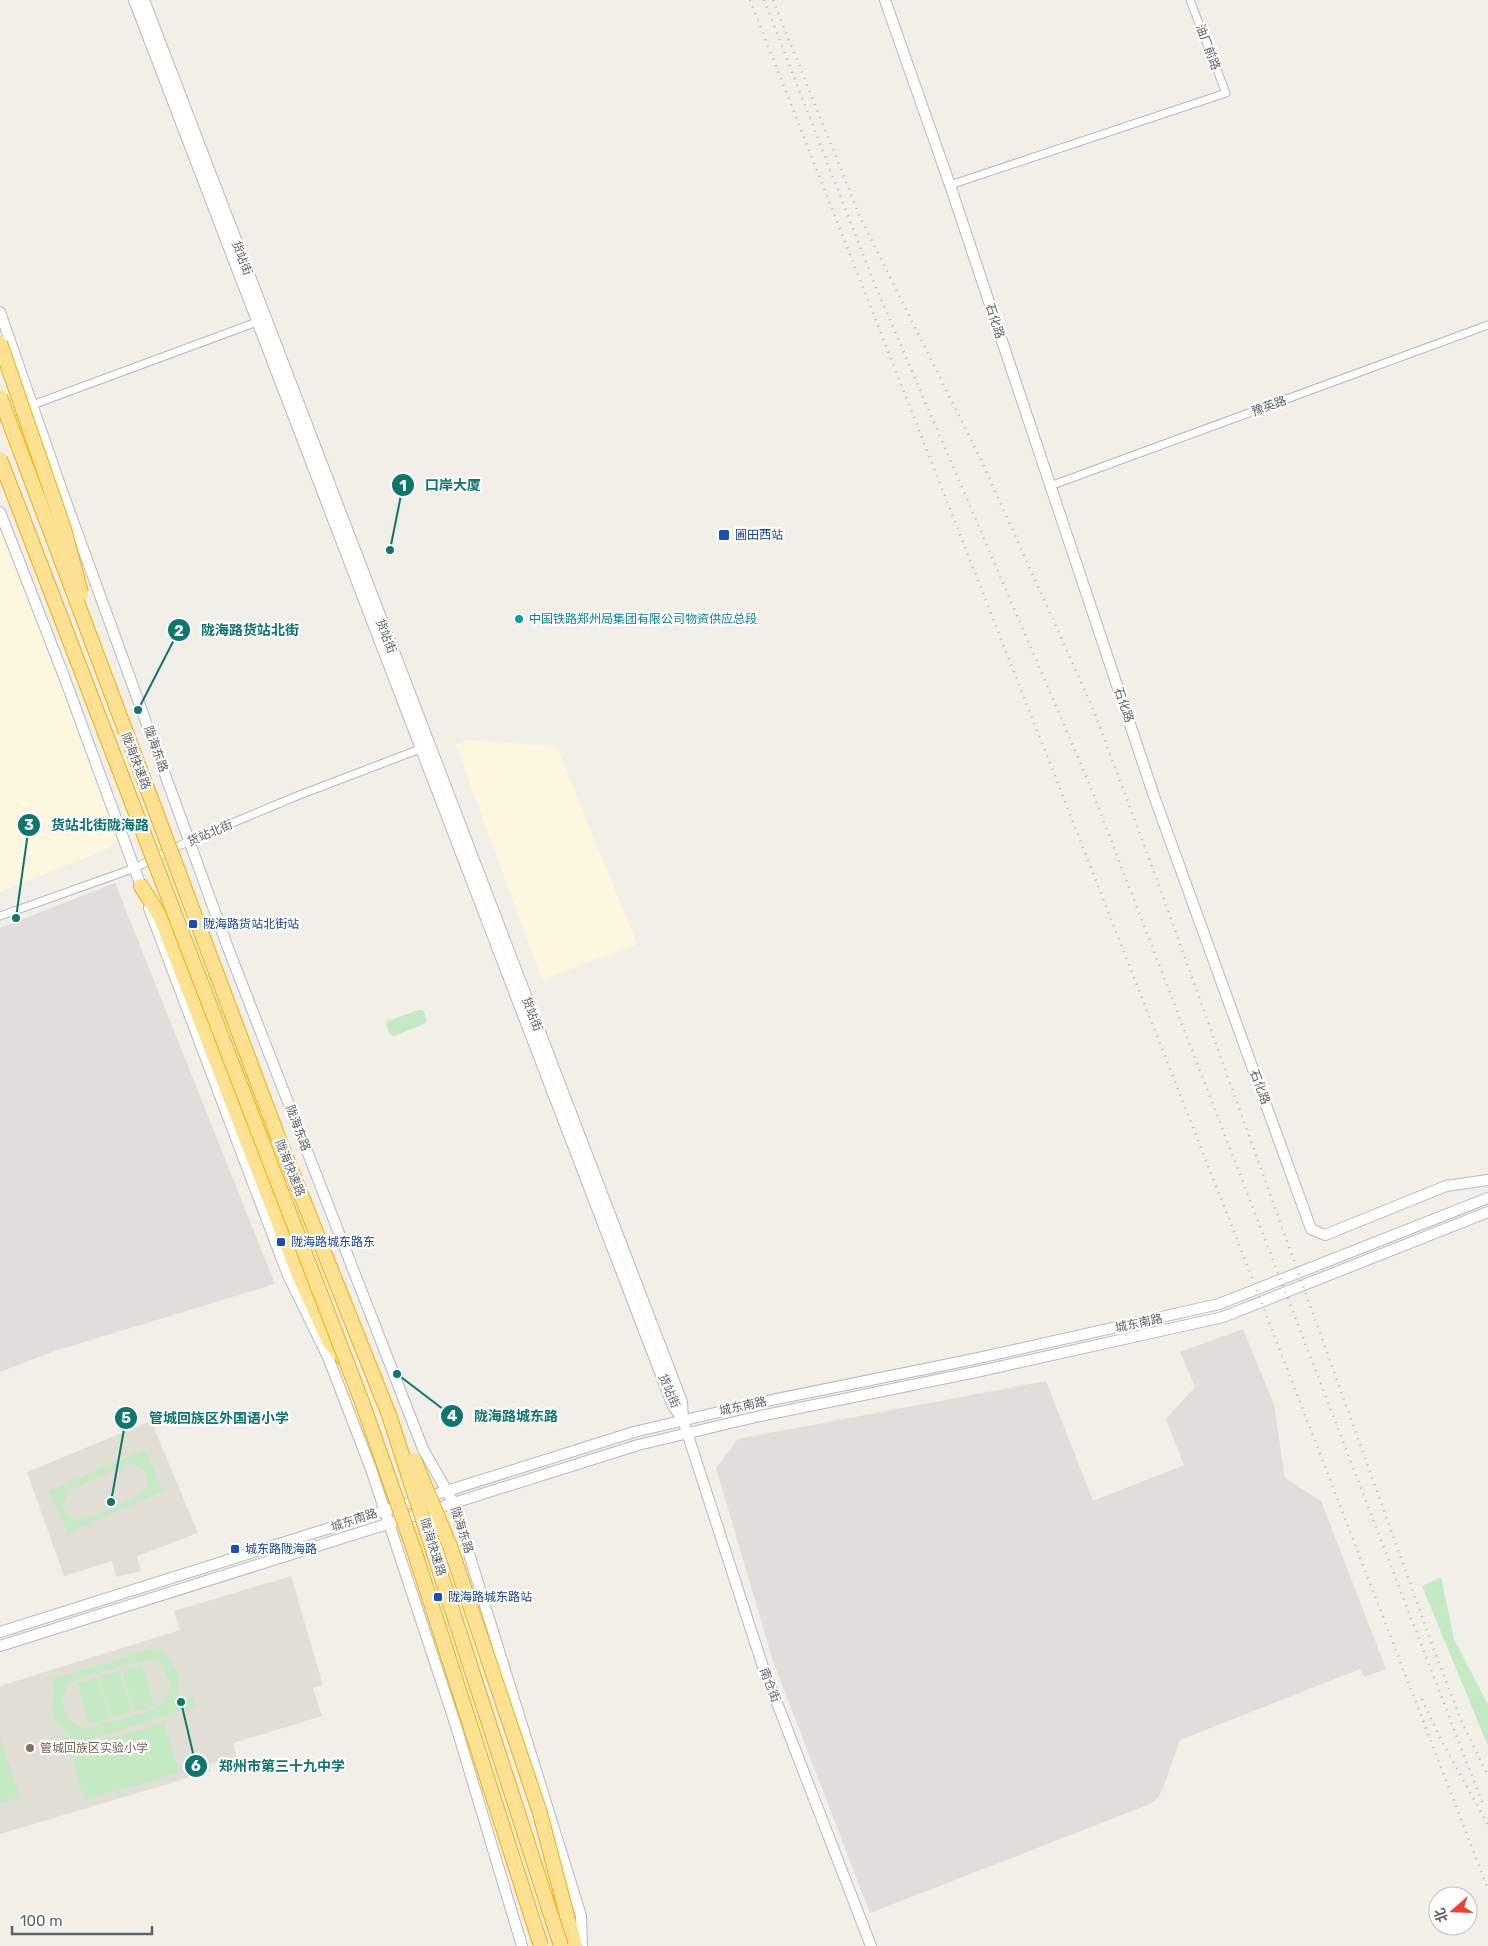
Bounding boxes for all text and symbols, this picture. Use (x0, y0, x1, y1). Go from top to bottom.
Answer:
street label: 油厂前路 (1193, 22, 1223, 72)
street label: 货站街 (229, 239, 255, 277)
street label: 石化路 (983, 302, 1007, 340)
street label: 豫英路 (1250, 393, 1288, 419)
callout: 口岸大厦 (390, 471, 491, 500)
text: 1 (399, 477, 407, 495)
text: 口岸大厦 (425, 477, 481, 494)
marker: 圃田西站 (717, 528, 731, 542)
place label: 圃田西站 (735, 528, 783, 542)
place label: 中国铁路郑州局集团有限公司物资供应总段 (529, 612, 757, 626)
marker: 中国铁路郑州局集团有限公司物资供应总段 (513, 613, 525, 625)
callout: 陇海路货站北街 (166, 616, 309, 645)
street label: 货站街 (373, 617, 399, 655)
text: 2 (174, 622, 184, 640)
text: 陇海路货站北街 (201, 622, 299, 639)
street label: 石化路 (1112, 686, 1136, 724)
street label: 陇海东路 (141, 724, 171, 774)
street label: 陇海快速路 (119, 730, 153, 792)
callout: 货站北街陇海路 (16, 810, 159, 839)
text: 3 (24, 816, 34, 834)
text: 货站北街陇海路 (51, 817, 149, 834)
street label: 货站北街 (185, 817, 235, 849)
place label: 陇海路货站北街站 (203, 917, 299, 931)
marker: 陇海路货站北街站 (187, 918, 199, 930)
street label: 货站街 (519, 995, 545, 1033)
street label: 石化路 (1247, 1068, 1273, 1106)
street label: 陇海东路 (283, 1103, 313, 1153)
street label: 陇海快速路 (272, 1138, 308, 1198)
place label: 陇海路城东路东 (291, 1235, 375, 1249)
marker: 陇海路城东路东 (275, 1236, 287, 1248)
street label: 城东南路 (1114, 1311, 1164, 1335)
street label: 货站街 (656, 1372, 682, 1410)
street label: 城东南路 (718, 1394, 768, 1418)
callout: 陇海路城东路 (439, 1401, 568, 1430)
callout: 管城回族区外国语小学 (114, 1404, 299, 1433)
text: 4 (447, 1407, 457, 1425)
text: 陇海路城东路 (474, 1408, 558, 1425)
text: 5 (121, 1409, 131, 1427)
text: 管城回族区外国语小学 (149, 1410, 289, 1427)
street label: 陇海东路 (448, 1505, 476, 1555)
street label: 城东南路 (329, 1506, 379, 1534)
street label: 陇海快速路 (418, 1516, 448, 1578)
place label: 城东路陇海路 (245, 1542, 317, 1556)
marker: 城东路陇海路 (229, 1543, 241, 1555)
place label: 陇海路城东路站 (448, 1590, 532, 1604)
marker: 陇海路城东路站 (432, 1591, 444, 1603)
street label: 南仓街 (757, 1666, 783, 1704)
place label: 管城回族区实验小学 (40, 1741, 148, 1755)
marker: 管城回族区实验小学 (24, 1742, 36, 1754)
callout: 郑州市第三十九中学 (184, 1751, 355, 1780)
text: 6 (191, 1757, 201, 1775)
text: 郑州市第三十九中学 (219, 1758, 345, 1775)
north arrow (1428, 1886, 1478, 1936)
scale bar (12, 1904, 152, 1936)
text: 北 (1431, 1906, 1452, 1925)
text: 100 m (20, 1912, 62, 1930)

